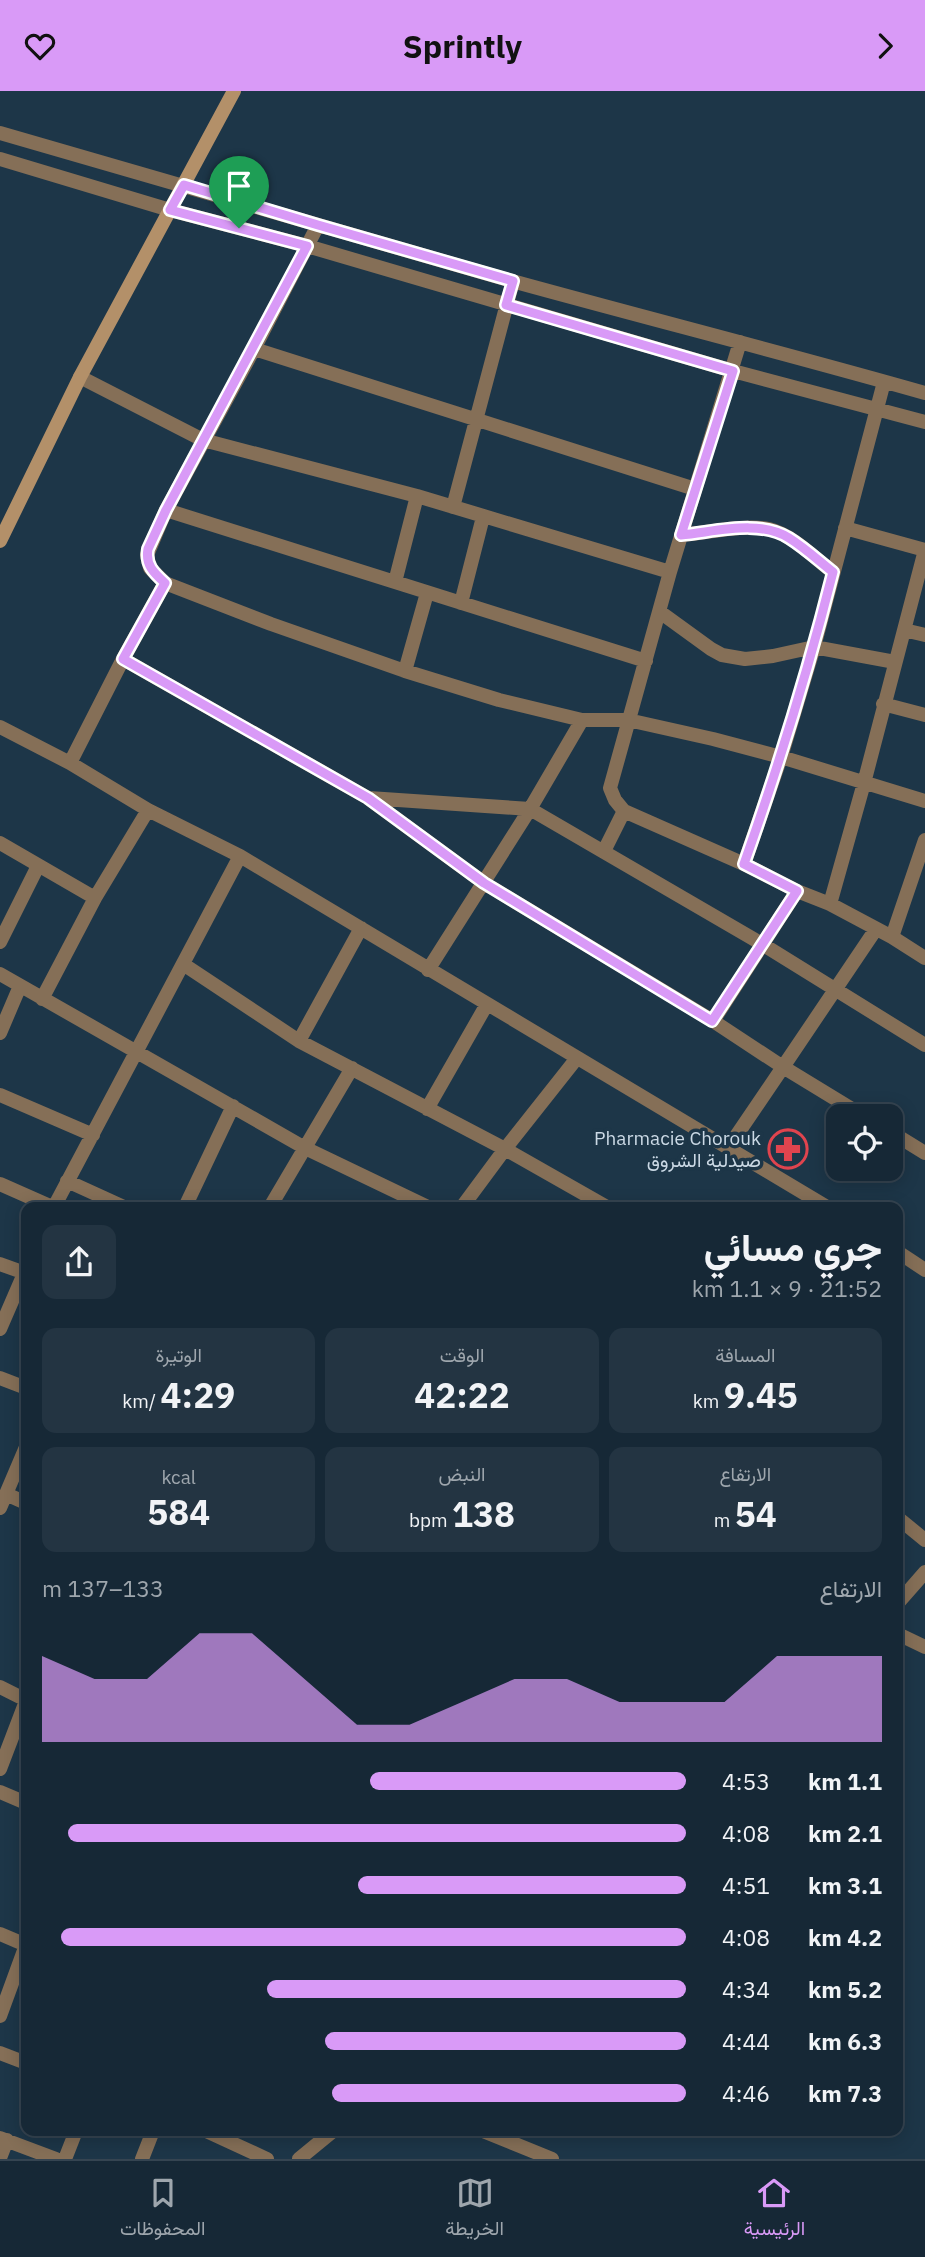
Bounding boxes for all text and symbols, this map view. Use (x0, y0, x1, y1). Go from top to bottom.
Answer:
text: Sprintly (403, 25, 522, 67)
icon: heart (21, 27, 59, 65)
icon: forward (866, 27, 904, 65)
pin (209, 156, 269, 228)
icon: arrive (220, 167, 258, 205)
map controls (826, 1104, 903, 1181)
button: locate (826, 1104, 903, 1181)
place label: Pharmacie Chorouk صيدلية الشروق (594, 1126, 761, 1172)
pharmacy icon: Pharmacie Chorouk صيدلية الشروق (767, 1128, 809, 1170)
text: جري مسائي (704, 1222, 882, 1271)
button: share (42, 1225, 116, 1299)
text: 21:52 · 9 × 1.1 km (692, 1273, 882, 1303)
text: الوتيرة (155, 1343, 202, 1367)
text: الوقت (440, 1343, 484, 1367)
text: المسافة (715, 1343, 776, 1367)
text: 4:29 (161, 1372, 235, 1418)
text: 42:22 (414, 1372, 510, 1418)
text: 9.45 (724, 1372, 798, 1418)
text: /km (122, 1389, 161, 1413)
text: km (693, 1389, 724, 1413)
text: النبض (439, 1462, 486, 1486)
text: الارتفاع (720, 1462, 771, 1486)
text: kcal (161, 1465, 196, 1489)
text: 584 (147, 1489, 210, 1535)
text: 138 (452, 1491, 515, 1537)
text: 54 (735, 1491, 777, 1537)
text: bpm (409, 1508, 452, 1532)
text: m (714, 1508, 735, 1532)
text: 133–137 m (42, 1573, 164, 1603)
text: الارتفاع (820, 1573, 882, 1603)
text: 4:53 (722, 1766, 770, 1796)
text: 1.1 km (808, 1766, 882, 1796)
text: 4:08 (722, 1818, 770, 1848)
text: 2.1 km (808, 1818, 882, 1848)
text: 4:51 (722, 1870, 770, 1900)
text: 3.1 km (808, 1870, 882, 1900)
text: 4:08 (722, 1922, 770, 1952)
text: 4.2 km (808, 1922, 882, 1952)
text: 4:34 (722, 1974, 770, 2004)
text: 5.2 km (808, 1974, 882, 2004)
text: 4:44 (722, 2026, 770, 2056)
text: 6.3 km (808, 2026, 882, 2056)
text: 4:46 (722, 2078, 770, 2108)
text: 7.3 km (808, 2078, 882, 2108)
tab: المحفوظات (120, 2174, 205, 2245)
tab: الخريطة (445, 2174, 504, 2245)
tab: الرئيسية (744, 2174, 805, 2245)

